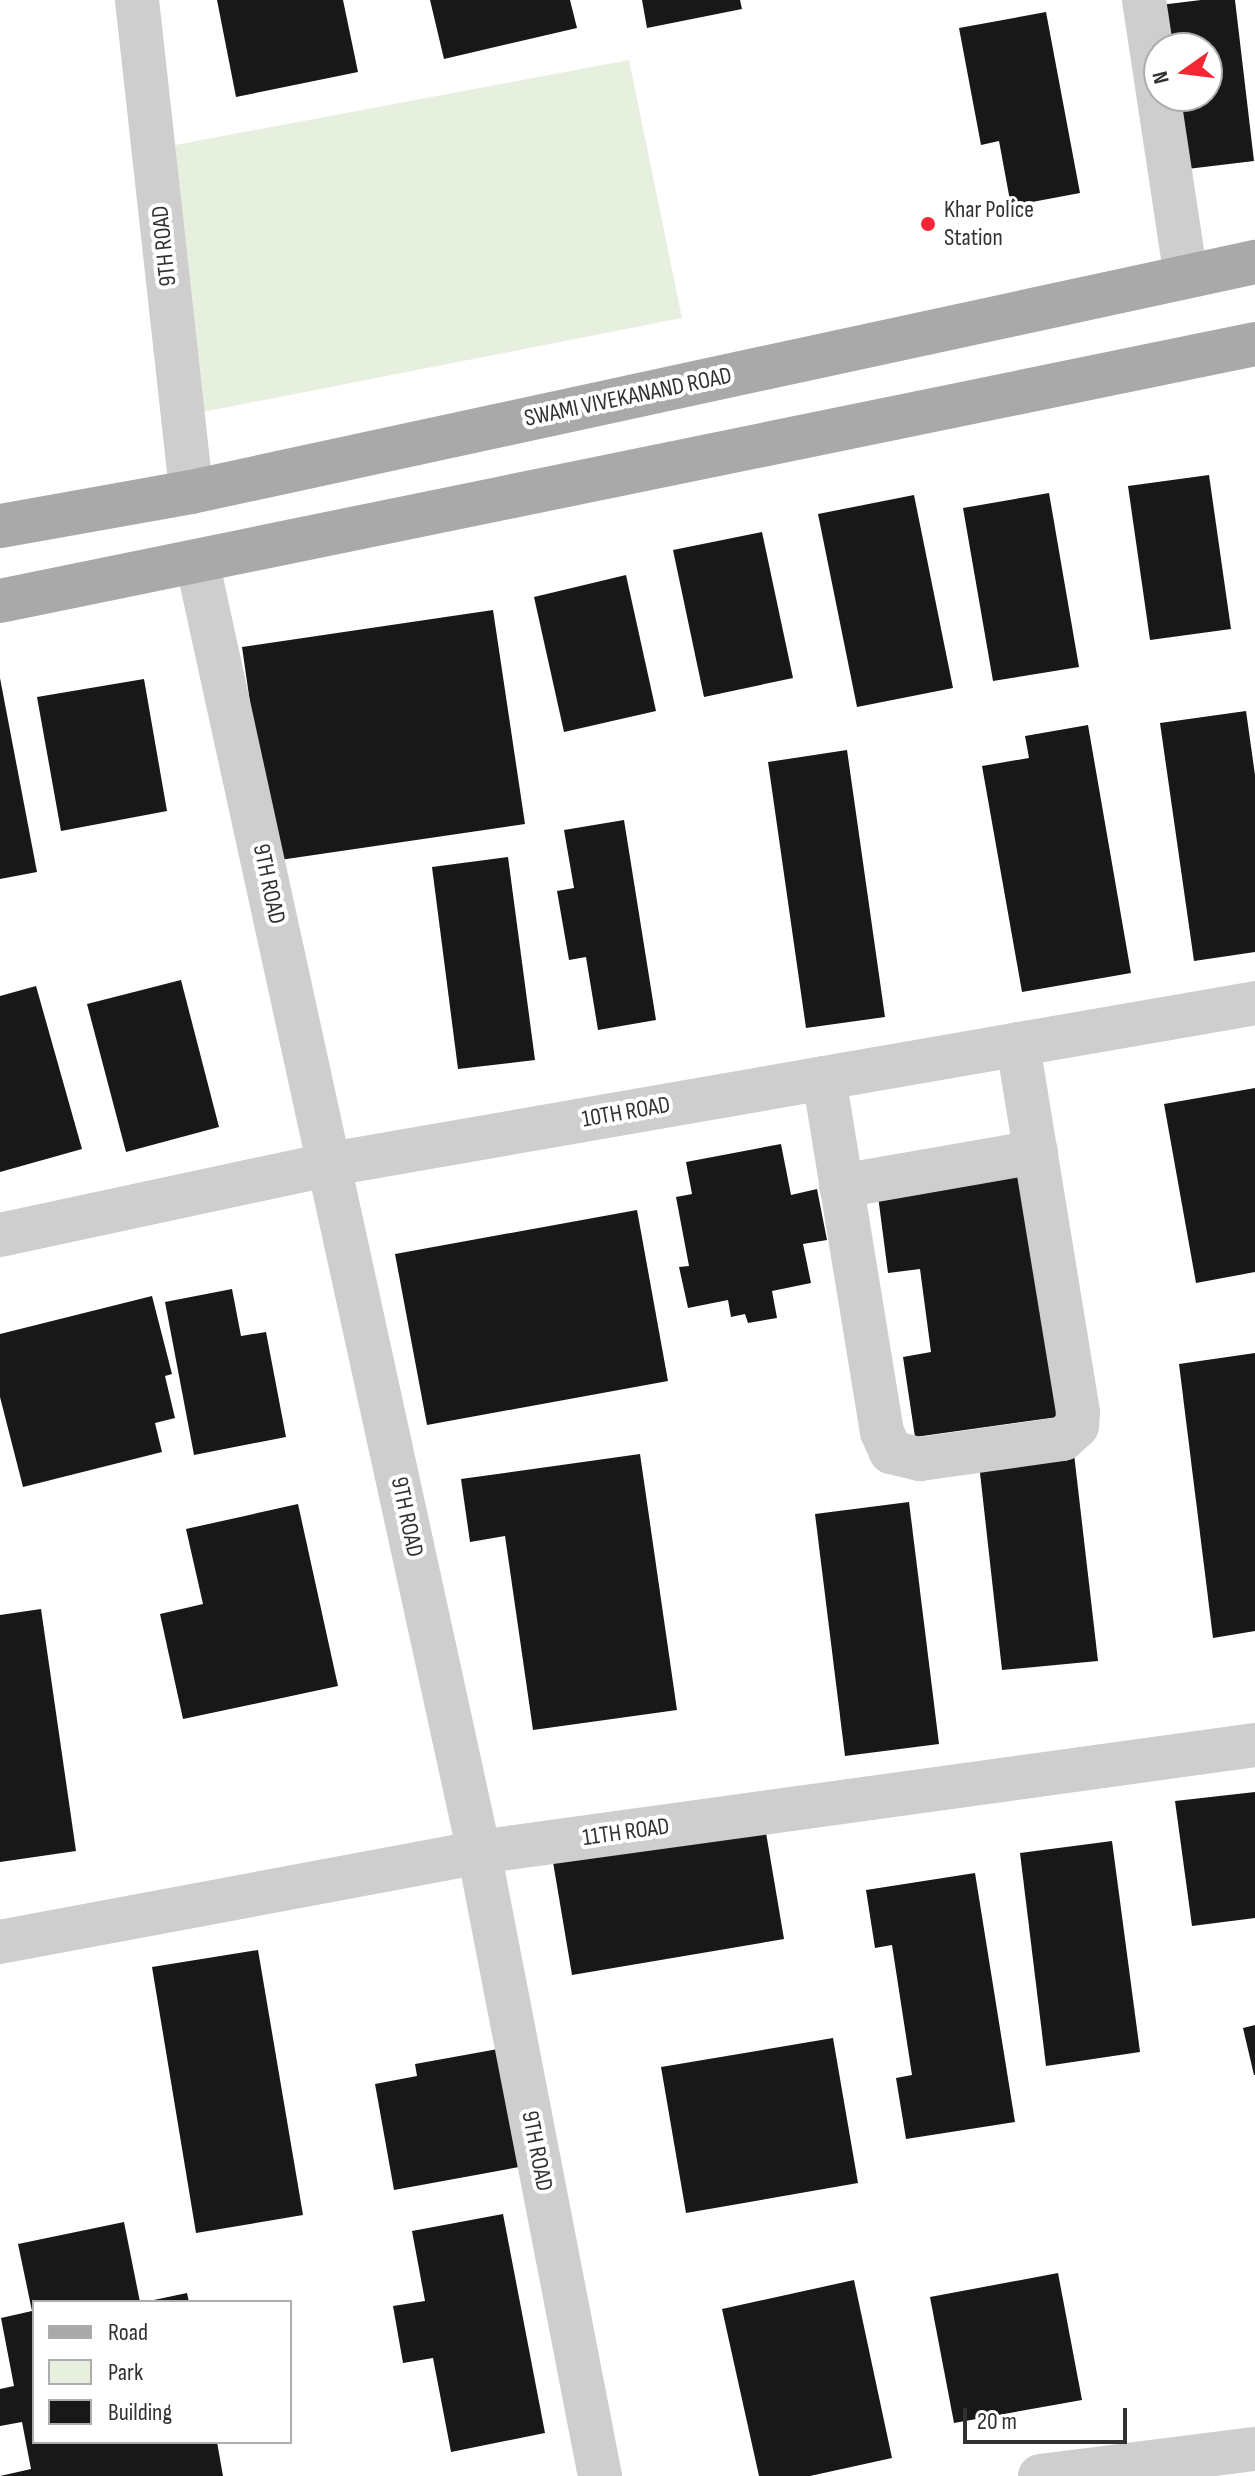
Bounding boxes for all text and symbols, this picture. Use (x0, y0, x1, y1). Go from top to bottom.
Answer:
north arrow (1143, 32, 1223, 112)
text: N (1147, 68, 1176, 86)
place label: Khar Police Station (944, 196, 1034, 252)
street label: 9TH ROAD (145, 204, 183, 288)
marker: Khar Police Station (919, 215, 937, 233)
street label: SWAMI VIVEKANAND ROAD (522, 361, 734, 433)
street label: 9TH ROAD (246, 841, 292, 927)
street label: 10TH ROAD (580, 1090, 672, 1134)
street label: 9TH ROAD (384, 1474, 430, 1560)
street label: 11TH ROAD (581, 1812, 671, 1852)
street label: 9TH ROAD (515, 2108, 559, 2194)
legend (32, 2300, 292, 2444)
text: Road (108, 2318, 148, 2347)
text: Park (108, 2358, 143, 2387)
scale bar (967, 2392, 1131, 2442)
text: Building (108, 2398, 172, 2427)
text: 20 m (977, 2407, 1017, 2436)

